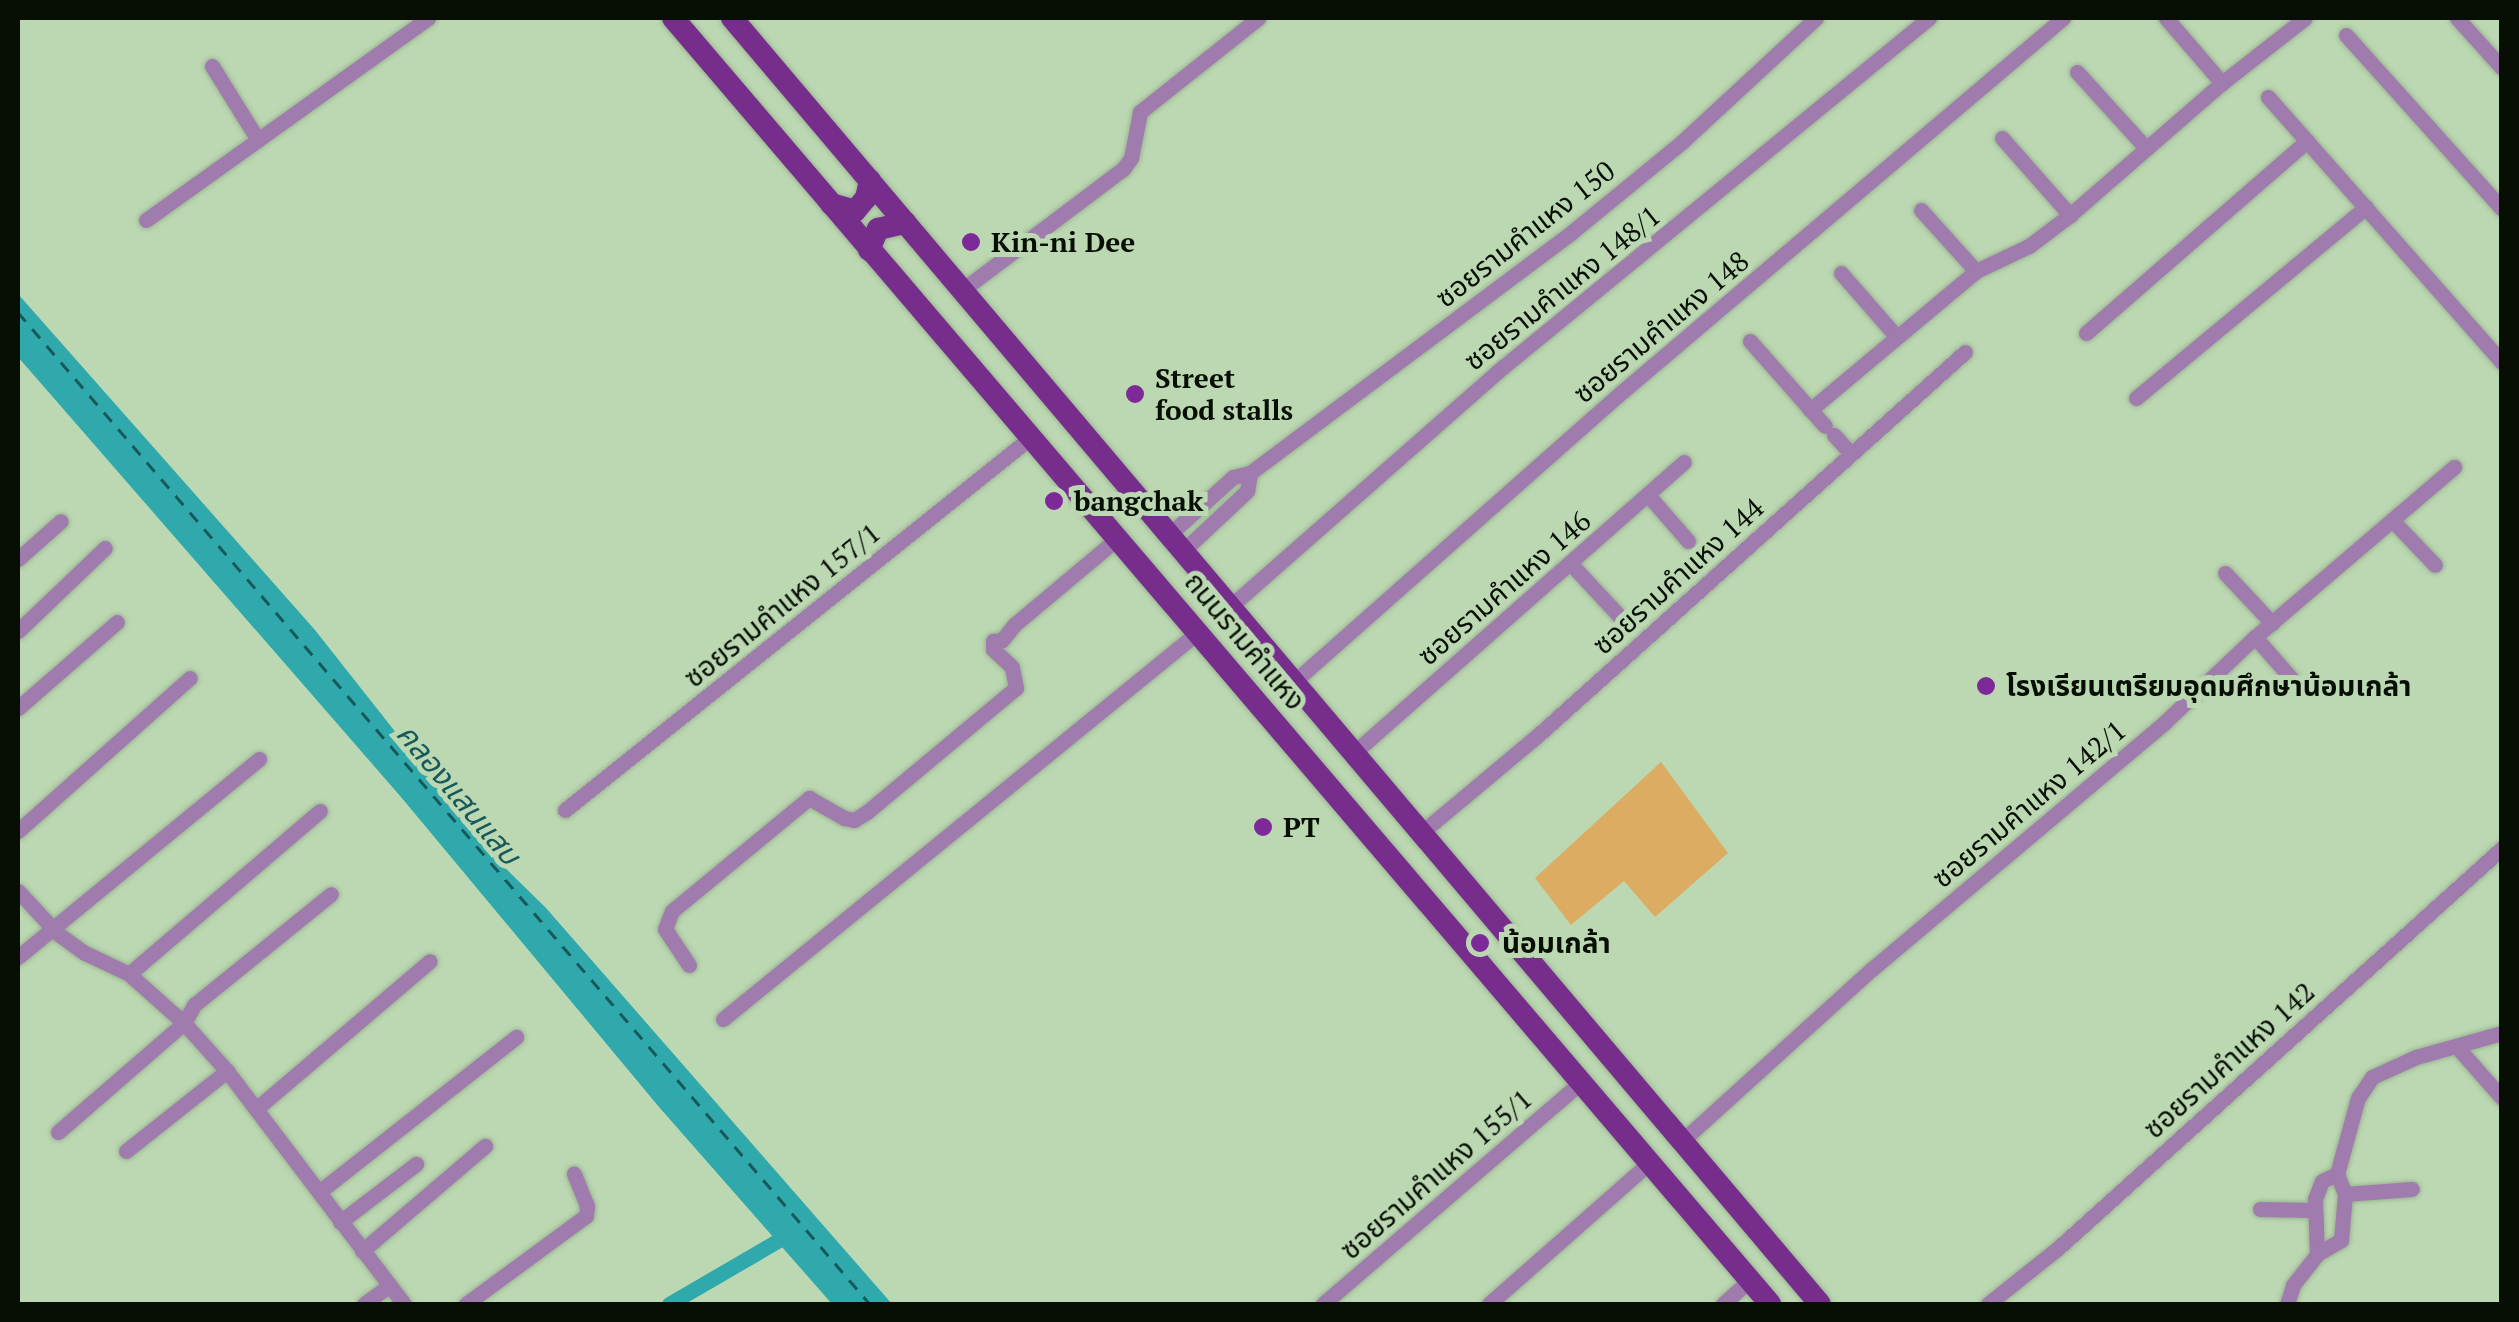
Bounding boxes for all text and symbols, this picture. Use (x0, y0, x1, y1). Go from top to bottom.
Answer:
street label: ซอยรามคำแหง 150 (1429, 154, 1621, 314)
street label: ซอยรามคำแหง 148/1 (1457, 199, 1667, 377)
place label: Kin-ni Dee (991, 225, 1135, 259)
marker: Kin-ni Dee (960, 231, 982, 253)
street label: ซอยรามคำแหง 148 (1567, 244, 1755, 410)
place label: Street food stalls (1155, 361, 1293, 427)
marker: Street food stalls (1124, 383, 1146, 405)
place label: bangchak (1074, 484, 1203, 518)
marker: bangchak (1043, 490, 1065, 512)
street label: ซอยรามคำแหง 144 (1586, 491, 1770, 661)
street label: ซอยรามคำแหง 146 (1411, 504, 1597, 672)
street label: ซอยรามคำแหง 157/1 (677, 516, 887, 694)
street label: ถนนรามคำแหง (1178, 565, 1312, 717)
place label: โรงเรียนเตรียมอุดมศึกษาน้อมเกล้า (2006, 669, 2411, 703)
marker: โรงเรียนเตรียมอุดมศึกษาน้อมเกล้า (1975, 675, 1997, 697)
street label: ซอยรามคำแหง 142/1 (1925, 713, 2133, 895)
water label: คลองแสนแสบ (390, 716, 528, 872)
place label: PT (1283, 810, 1320, 844)
marker: PT (1252, 816, 1274, 838)
place label: น้อมเกล้า (1502, 926, 1611, 960)
marker: น้อมเกล้า (1467, 930, 1493, 956)
street label: ซอยรามคำแหง 142 (2137, 975, 2321, 1145)
street label: ซอยรามคำแหง 155/1 (1333, 1082, 1539, 1266)

